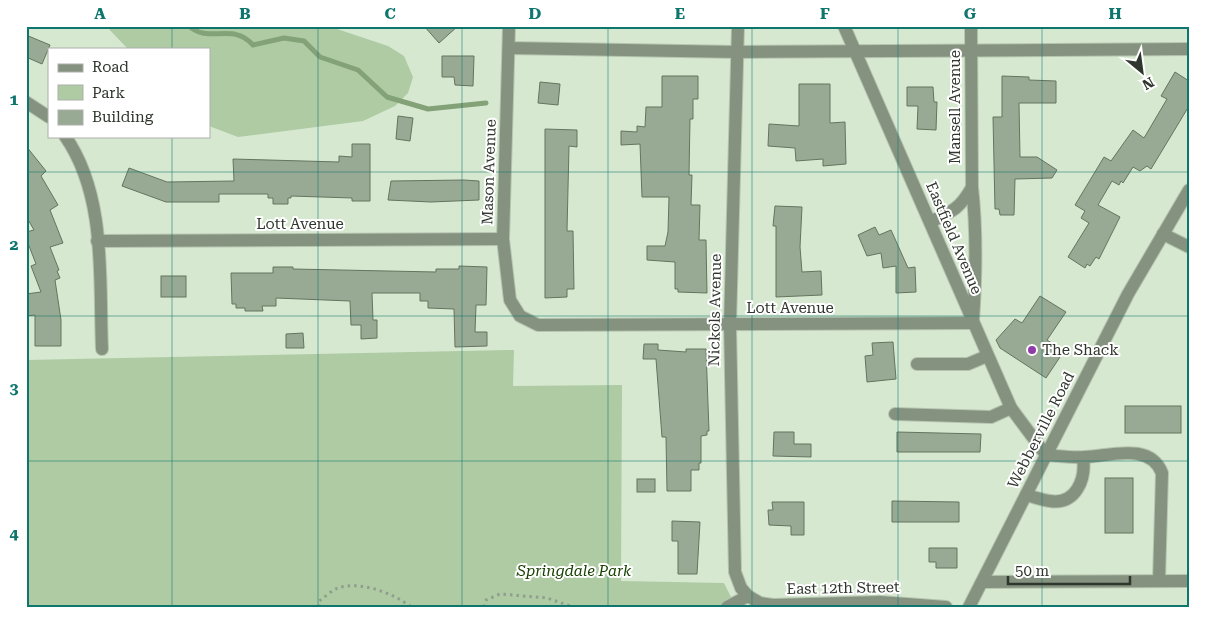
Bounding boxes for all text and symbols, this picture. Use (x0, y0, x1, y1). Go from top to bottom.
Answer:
text: A (94, 4, 106, 23)
text: B (239, 4, 251, 23)
text: C (384, 4, 396, 23)
text: D (529, 4, 542, 23)
text: E (675, 4, 685, 23)
text: F (820, 4, 830, 23)
text: G (964, 4, 977, 23)
text: H (1108, 4, 1122, 23)
legend (48, 48, 210, 138)
north arrow (1118, 48, 1168, 98)
street label: Mansell Avenue (946, 50, 964, 164)
text: Road (92, 58, 129, 76)
text: N (1140, 74, 1157, 93)
text: Park (92, 84, 126, 102)
text: 1 (10, 90, 19, 109)
text: Building (92, 108, 154, 126)
street label: Mason Avenue (478, 119, 500, 225)
street label: Eastfield Avenue (922, 179, 986, 297)
street label: Lott Avenue (256, 215, 344, 233)
text: 2 (10, 235, 19, 254)
street label: Nickols Avenue (705, 253, 725, 367)
street label: Lott Avenue (746, 299, 834, 317)
place label: The Shack (1042, 341, 1119, 359)
marker: The Shack (1026, 344, 1038, 356)
street label: Webberville Road (1004, 368, 1078, 491)
text: 3 (10, 379, 19, 398)
text: 4 (10, 524, 19, 543)
scale bar (1008, 553, 1130, 585)
park label: Springdale Park (516, 562, 632, 580)
text: 50 m (1015, 562, 1050, 580)
street label: East 12th Street (786, 578, 900, 598)

